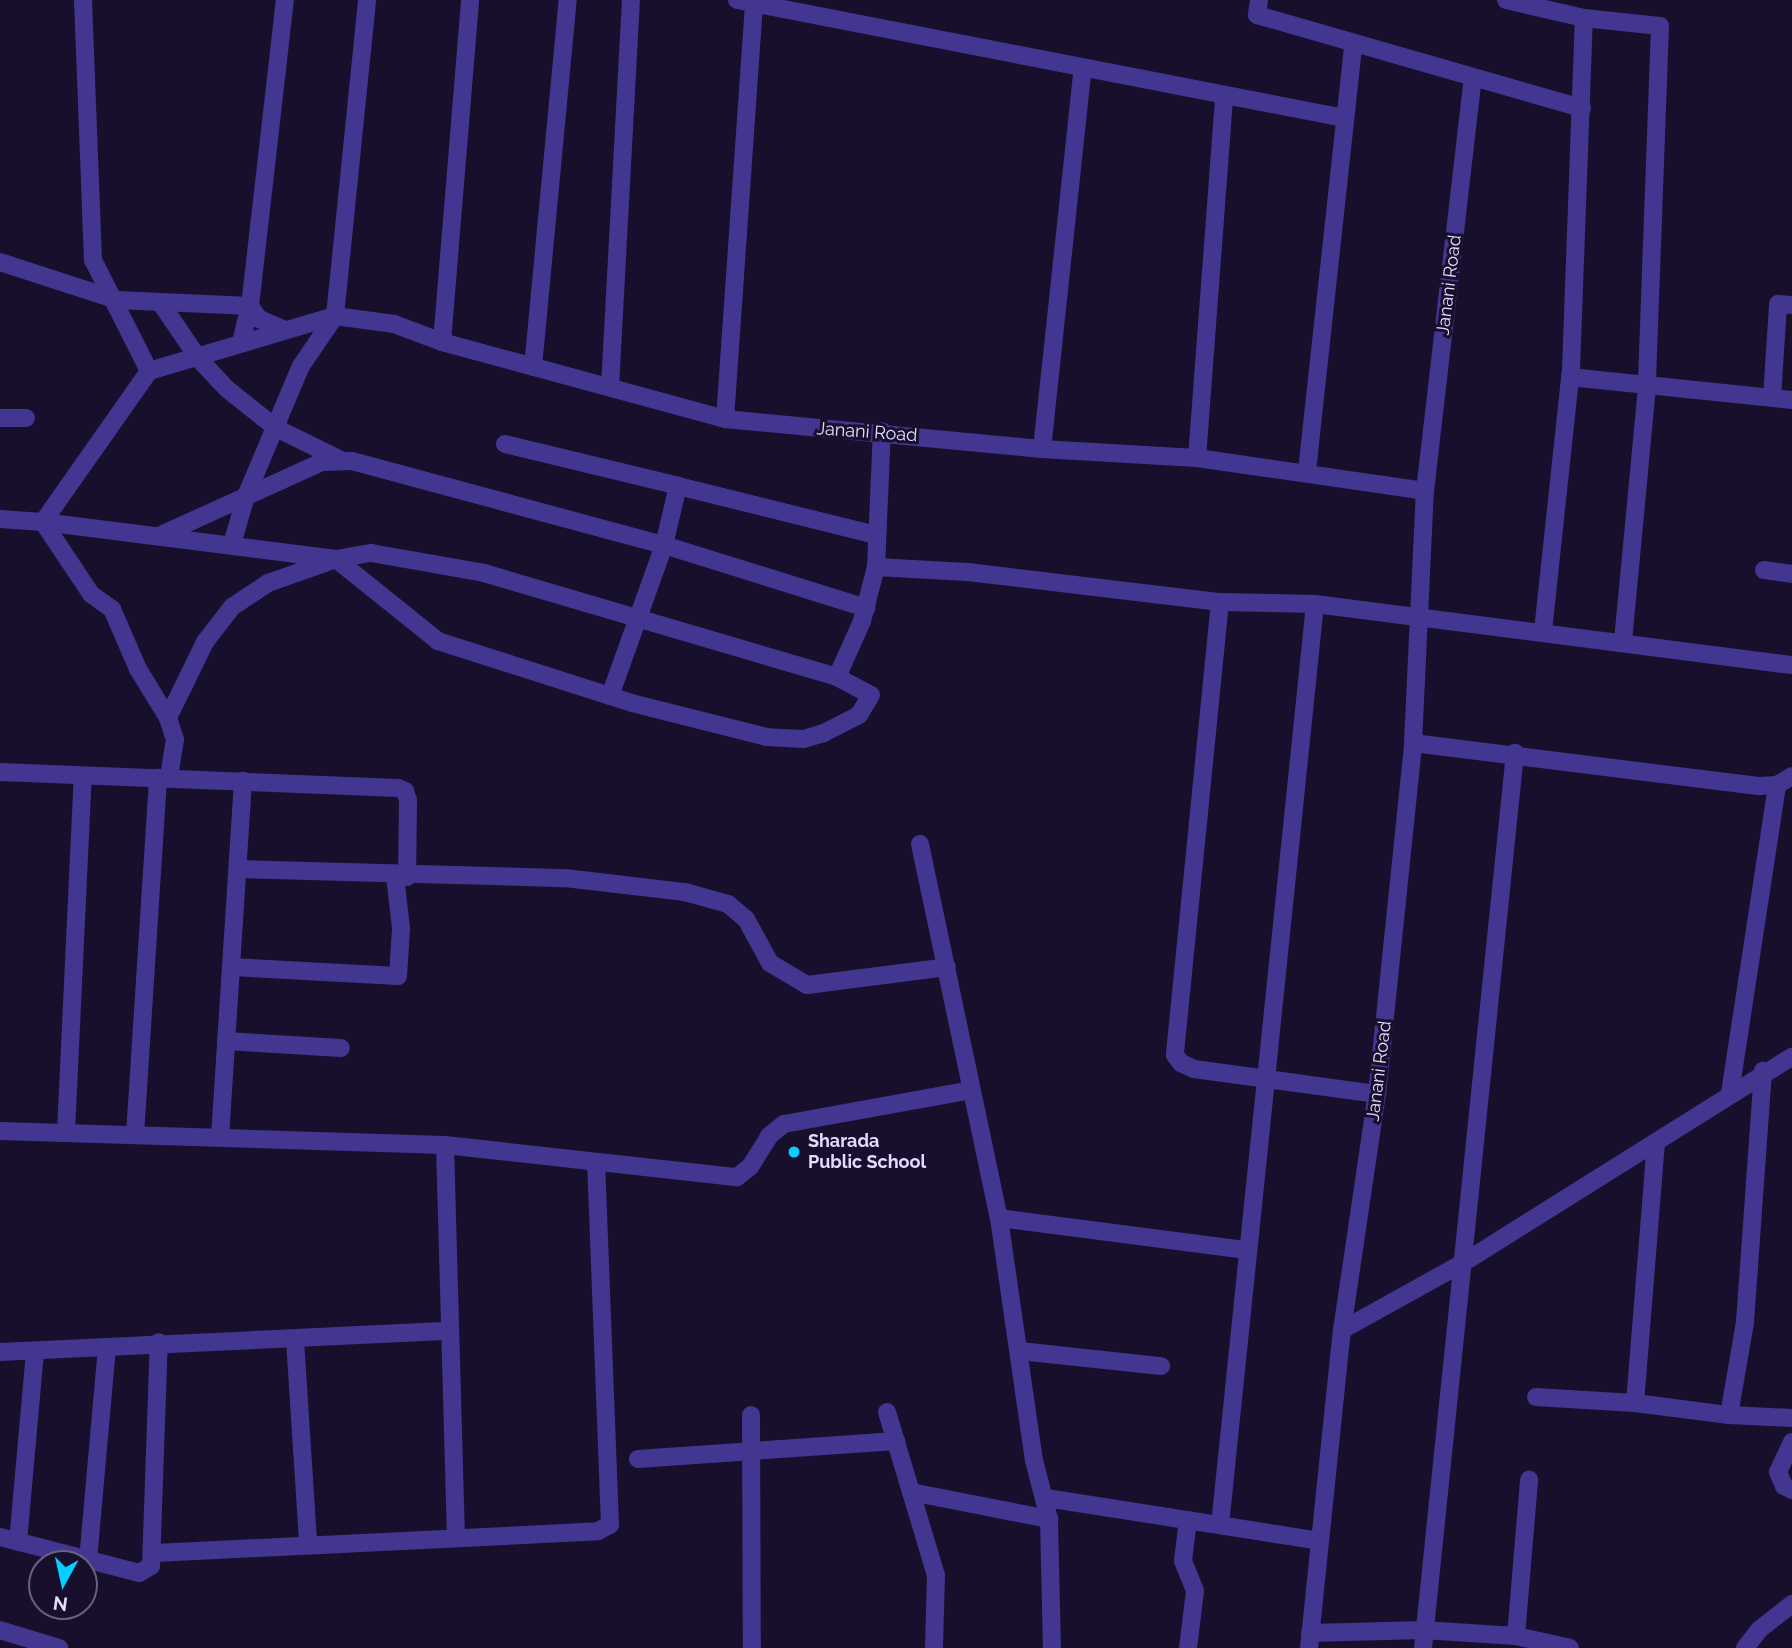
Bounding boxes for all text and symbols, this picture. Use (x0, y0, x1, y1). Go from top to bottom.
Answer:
street label: Janani Road (1432, 234, 1466, 336)
street label: Janani Road (816, 418, 918, 446)
street label: Janani Road (1362, 1020, 1396, 1122)
place label: Sharada Public School (808, 1131, 926, 1174)
marker: Sharada Public School (786, 1144, 802, 1160)
north arrow (28, 1550, 98, 1620)
text: N (52, 1592, 69, 1616)

